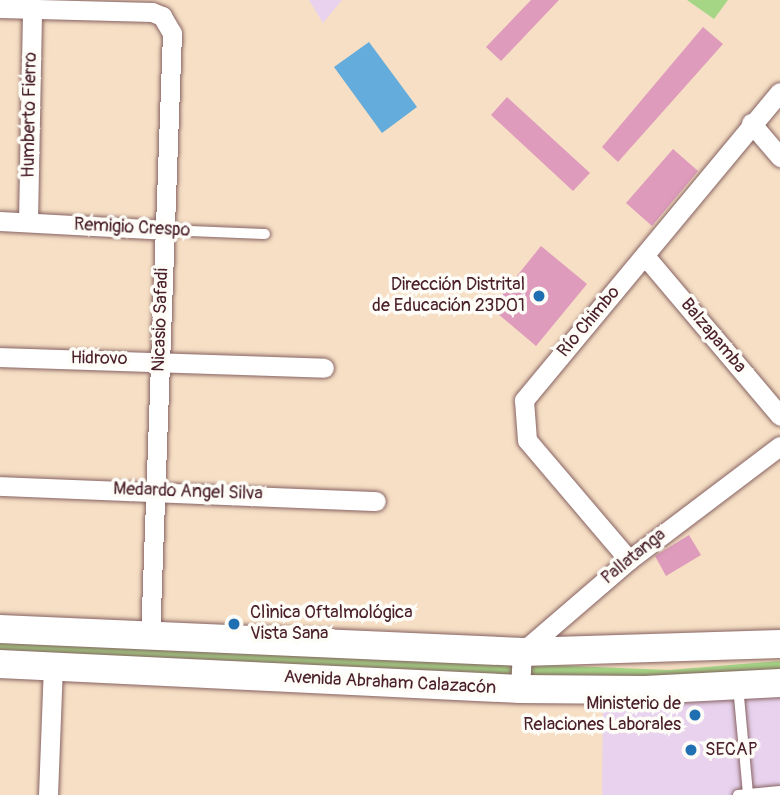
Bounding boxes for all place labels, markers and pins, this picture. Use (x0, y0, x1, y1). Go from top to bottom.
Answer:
place label: Dirección Distrital de Educación 23D01 (372, 275, 525, 318)
marker: Dirección Distrital de Educación 23D01 (531, 288, 547, 304)
place label: Clìnica Oftalmológica Vista Sana (250, 603, 413, 646)
marker: Clìnica Oftalmológica Vista Sana (224, 614, 244, 634)
place label: Ministerio de Relaciones Laborales (523, 694, 681, 736)
marker: Ministerio de Relaciones Laborales (687, 707, 703, 723)
place label: SECAP (705, 739, 758, 761)
marker: SECAP (683, 742, 699, 758)

